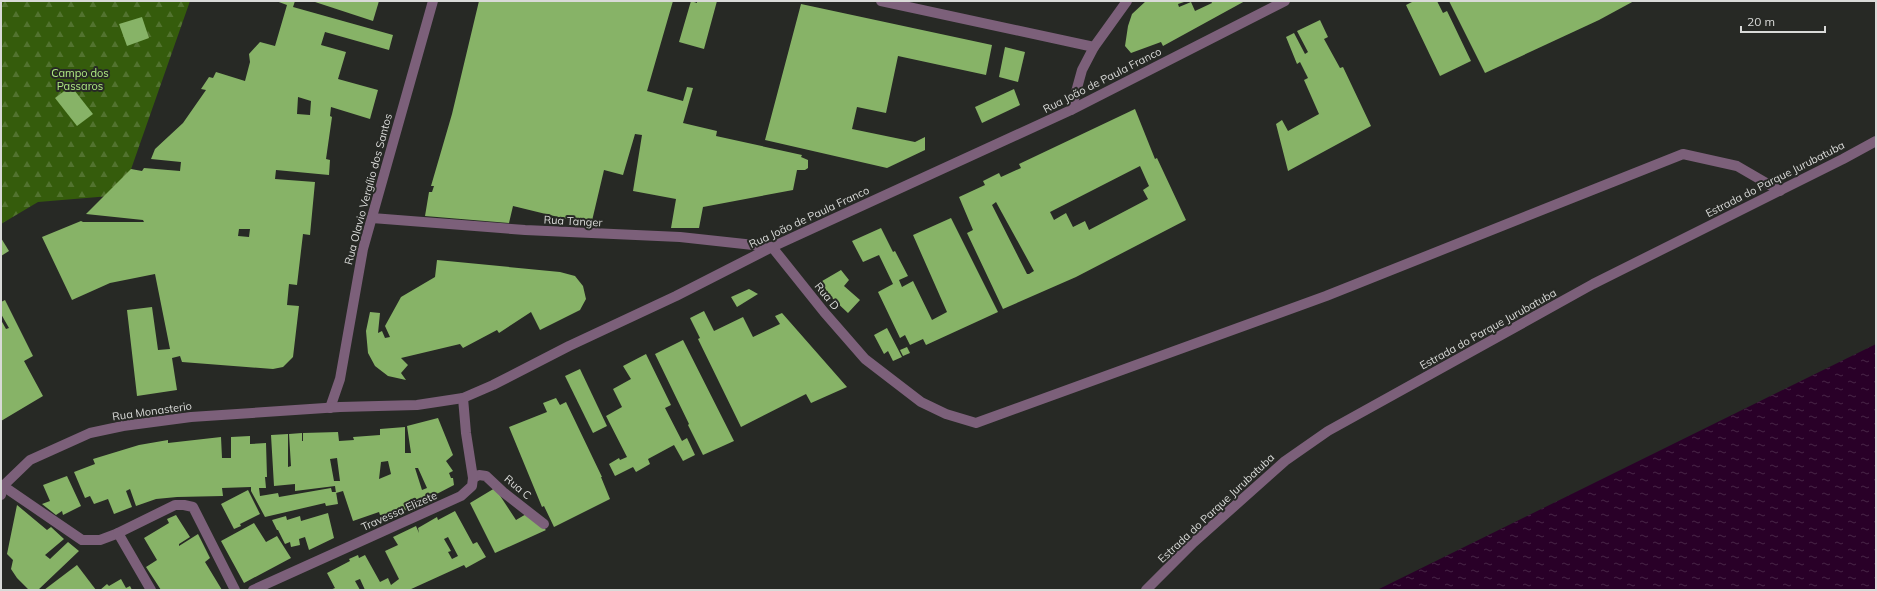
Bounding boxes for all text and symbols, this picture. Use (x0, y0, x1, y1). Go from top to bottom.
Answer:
scale bar (1741, 8, 1825, 34)
text: 20 m (1747, 14, 1775, 29)
street label: Rua João de Paula Franco (1040, 44, 1164, 116)
park label: Campo dos Passaros (51, 66, 109, 93)
street label: Rua Olavio Vergílio dos Santos (341, 112, 395, 266)
street label: Estrada do Parque Jurubatuba (1703, 138, 1847, 220)
street label: Rua João de Paula Franco (747, 183, 871, 251)
street label: Rua Tanger (543, 212, 603, 230)
street label: Rua D (812, 279, 842, 313)
street label: Estrada do Parque Jurubatuba (1417, 286, 1559, 372)
street label: Rua Monasterio (111, 398, 193, 424)
street label: Estrada do Parque Jurubatuba (1155, 450, 1277, 566)
street label: Rua C (502, 472, 534, 502)
street label: Travessa Elizete (359, 488, 439, 534)

